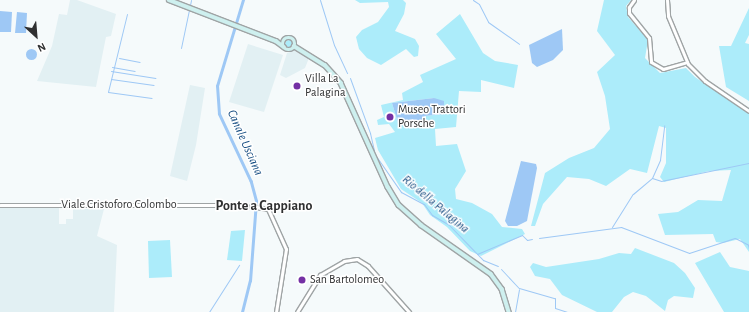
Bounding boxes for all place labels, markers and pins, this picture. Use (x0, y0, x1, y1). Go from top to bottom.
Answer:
place label: Villa La Palagina (305, 72, 345, 100)
marker: Villa La Palagina (292, 81, 302, 91)
place label: Museo Trattori Porsche (398, 103, 466, 131)
marker: Museo Trattori Porsche (385, 112, 395, 122)
place label: San Bartolomeo (310, 273, 384, 287)
marker: San Bartolomeo (297, 275, 307, 285)

